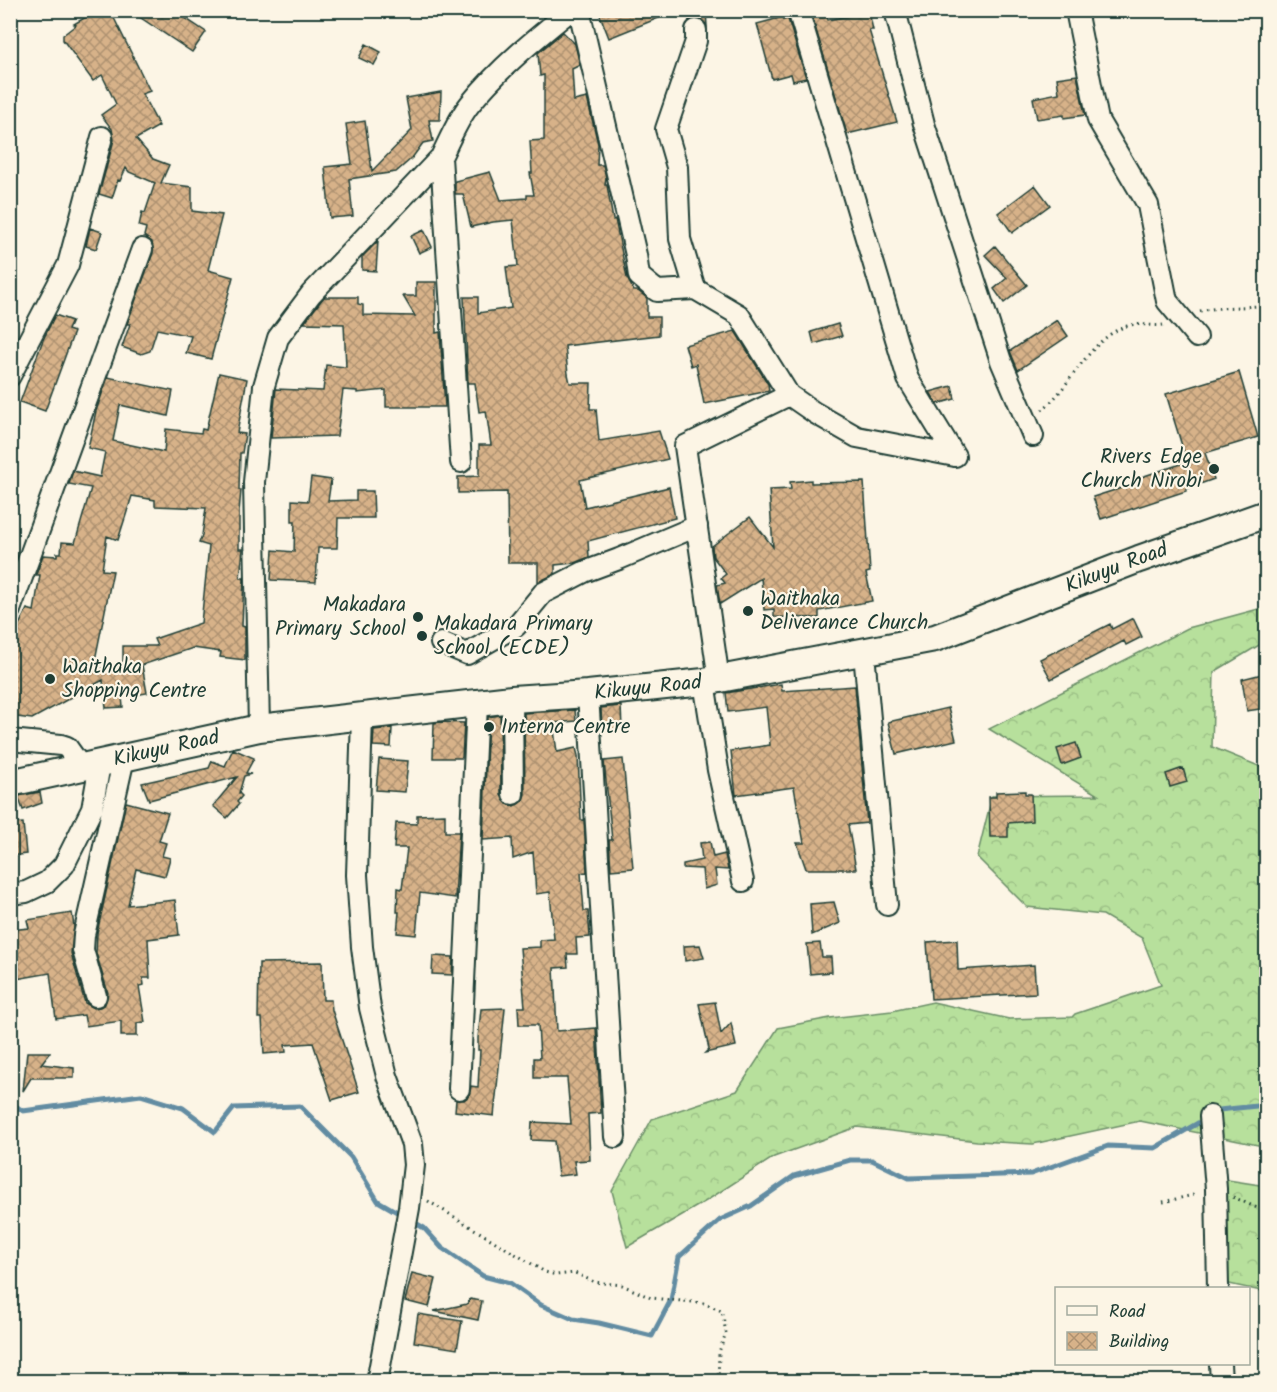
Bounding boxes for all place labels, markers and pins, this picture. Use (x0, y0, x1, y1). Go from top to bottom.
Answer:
place label: Rivers Edge Church Nirobi (1080, 441, 1203, 498)
marker: Rivers Edge Church Nirobi (1207, 462, 1221, 476)
place label: Waithaka Deliverance Church (760, 583, 928, 640)
place label: Makadara Primary School (275, 589, 406, 646)
marker: Waithaka Deliverance Church (741, 604, 755, 618)
place label: Makadara Primary School (ECDE) (434, 608, 593, 665)
marker: Makadara Primary School (411, 610, 425, 624)
marker: Makadara Primary School (ECDE) (415, 629, 429, 643)
place label: Waithaka Shopping Centre (62, 651, 207, 708)
marker: Waithaka Shopping Centre (43, 672, 57, 686)
place label: Interna Centre (501, 711, 631, 744)
marker: Interna Centre (482, 720, 496, 734)

